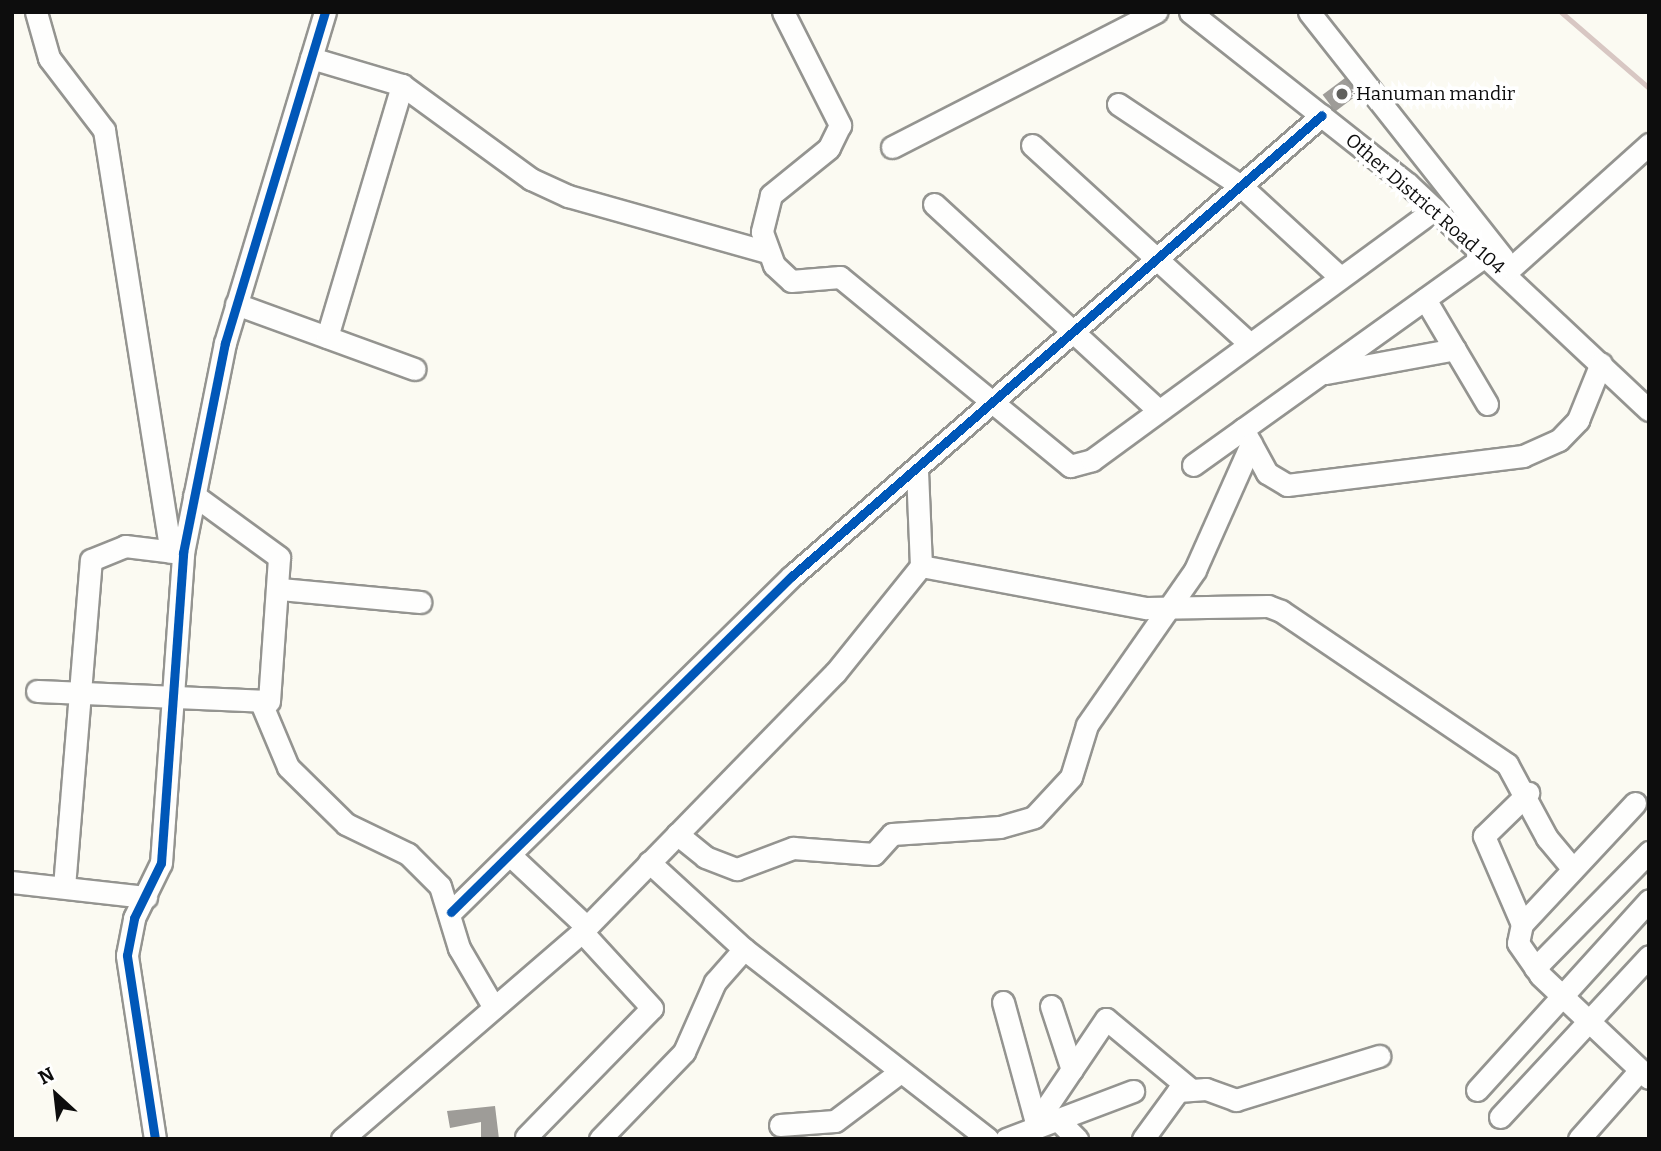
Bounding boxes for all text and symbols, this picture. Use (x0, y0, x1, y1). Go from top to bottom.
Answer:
place label: Hanuman mandir (1356, 83, 1515, 105)
marker: Hanuman mandir (1334, 86, 1350, 102)
street label: Other District Road 104 (1341, 129, 1509, 279)
north arrow (21, 1060, 91, 1130)
text: N (34, 1062, 58, 1089)

